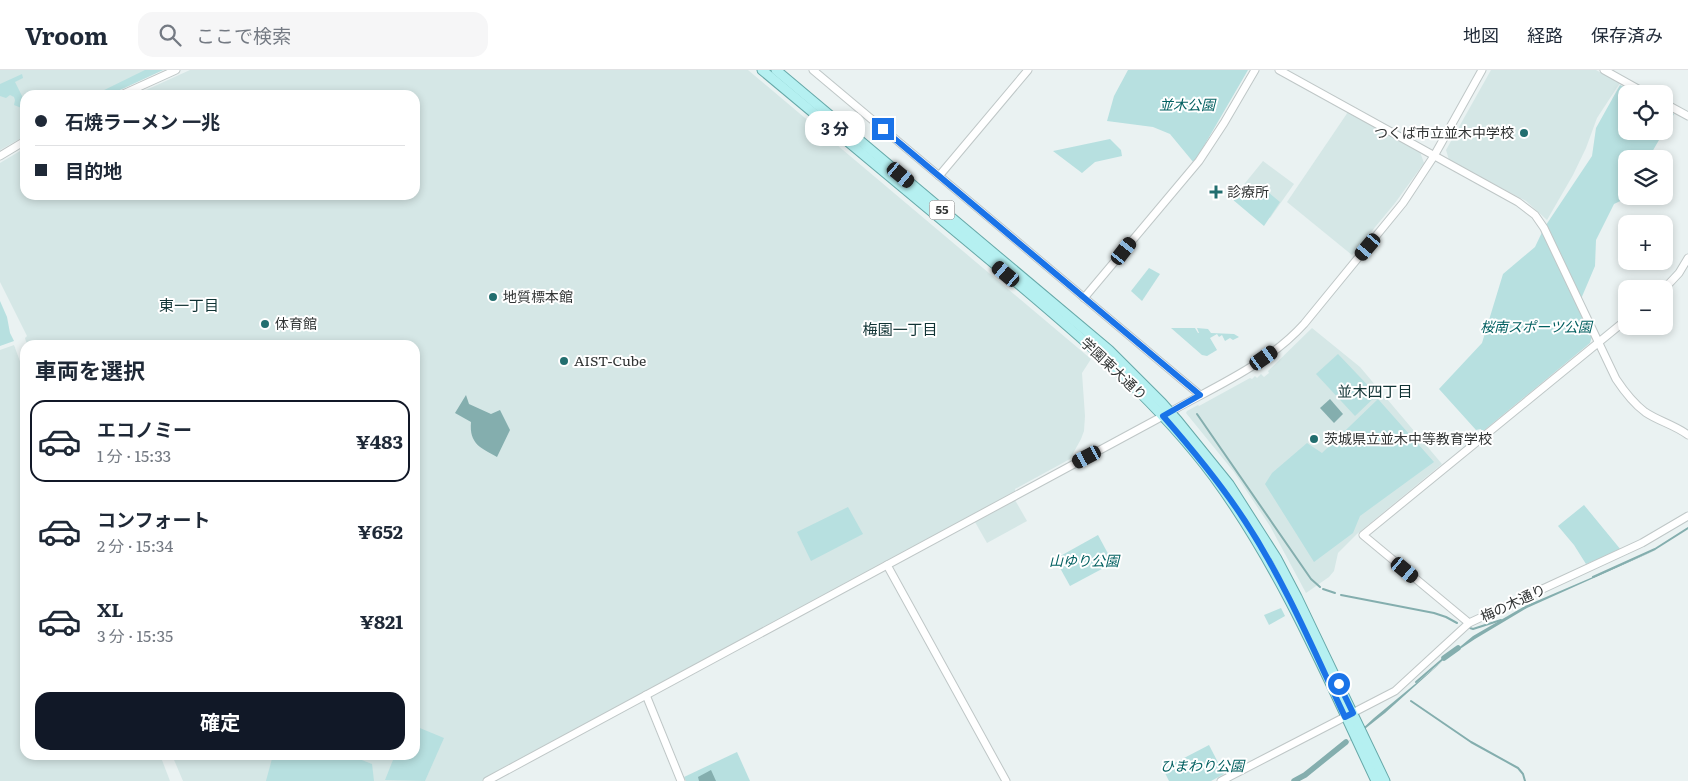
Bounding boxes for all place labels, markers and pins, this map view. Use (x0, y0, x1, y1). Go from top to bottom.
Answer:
place label: つくば市立並木中学校 (1374, 122, 1514, 142)
marker: つくば市立並木中学校 (1518, 127, 1530, 139)
place label: 診療所 (1227, 181, 1269, 201)
marker: 診療所 (1209, 185, 1223, 199)
place label: 地質標本館 (503, 286, 573, 306)
marker: 地質標本館 (487, 291, 499, 303)
place label: 体育館 (275, 313, 317, 333)
marker: 体育館 (259, 318, 271, 330)
place label: AIST-Cube (574, 350, 646, 370)
marker: AIST-Cube (558, 355, 570, 367)
place label: 茨城県立並木中等教育学校 (1324, 428, 1492, 448)
marker: 茨城県立並木中等教育学校 (1308, 433, 1320, 445)

